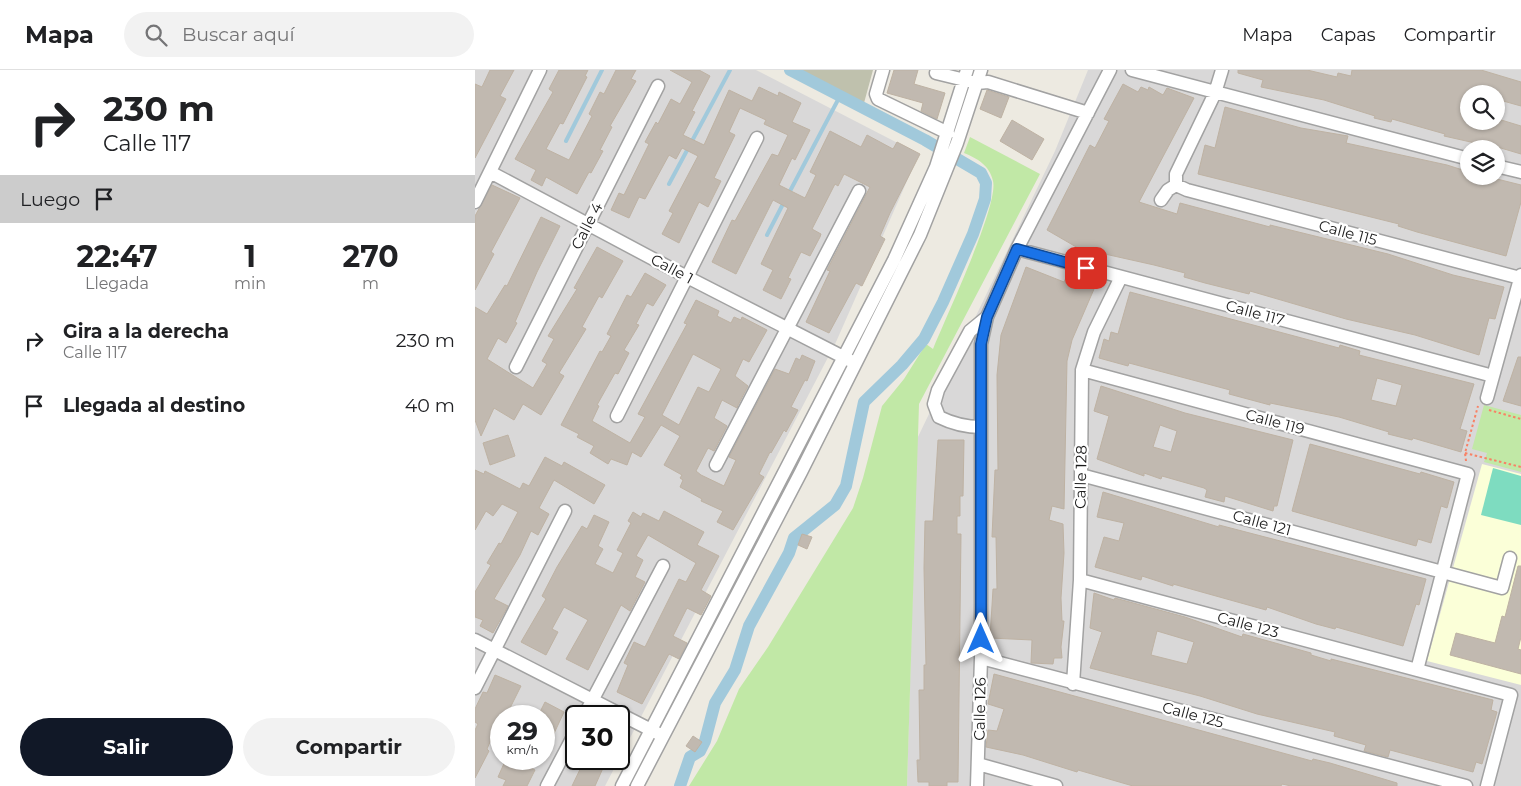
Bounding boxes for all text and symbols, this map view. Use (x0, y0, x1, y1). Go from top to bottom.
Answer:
search box (124, 12, 474, 57)
text: Mapa (25, 20, 94, 49)
icon: search (142, 21, 170, 49)
text: Buscar aquí (182, 23, 295, 46)
text: Mapa (1242, 24, 1293, 46)
text: Capas (1321, 24, 1376, 46)
text: Compartir (1404, 24, 1496, 46)
map controls (1460, 85, 1505, 185)
button: search (1460, 85, 1505, 130)
text: 230 m (103, 87, 215, 130)
icon: right (20, 90, 85, 155)
text: Calle 117 (103, 130, 191, 157)
button: layers (1460, 140, 1505, 185)
icon: arrive (90, 185, 118, 213)
text: Luego (20, 188, 80, 211)
street label: Calle 4 (567, 199, 606, 253)
street label: Calle 115 (1317, 216, 1379, 249)
text: 22:47 (76, 238, 158, 275)
text: 1 (244, 238, 256, 275)
text: 270 (343, 238, 399, 275)
pin (1065, 247, 1107, 289)
street label: Calle 1 (648, 249, 697, 288)
icon: arrive (1072, 254, 1100, 282)
text: Llegada (85, 274, 149, 293)
text: min (234, 274, 266, 293)
text: m (362, 274, 379, 293)
street label: Calle 117 (1224, 296, 1287, 330)
text: Gira a la derecha (63, 320, 229, 343)
icon: right (20, 327, 48, 355)
text: 230 m (396, 329, 455, 352)
text: Calle 117 (63, 343, 127, 362)
icon: arrive (20, 392, 48, 420)
text: Llegada al destino (63, 394, 245, 417)
text: 40 m (405, 394, 455, 417)
street label: Calle 119 (1243, 405, 1307, 439)
street label: Calle 128 (1070, 445, 1091, 509)
street label: Calle 121 (1231, 506, 1293, 539)
street label: Calle 123 (1215, 607, 1281, 642)
position arrow (954, 612, 1006, 664)
street label: Calle 126 (969, 677, 990, 741)
street label: Calle 125 (1160, 697, 1226, 732)
speed limit sign: 30 (565, 705, 630, 770)
text: 29 (507, 716, 538, 746)
button: Salir (20, 718, 233, 776)
button: Compartir (243, 718, 455, 776)
text: km/h (506, 742, 539, 757)

